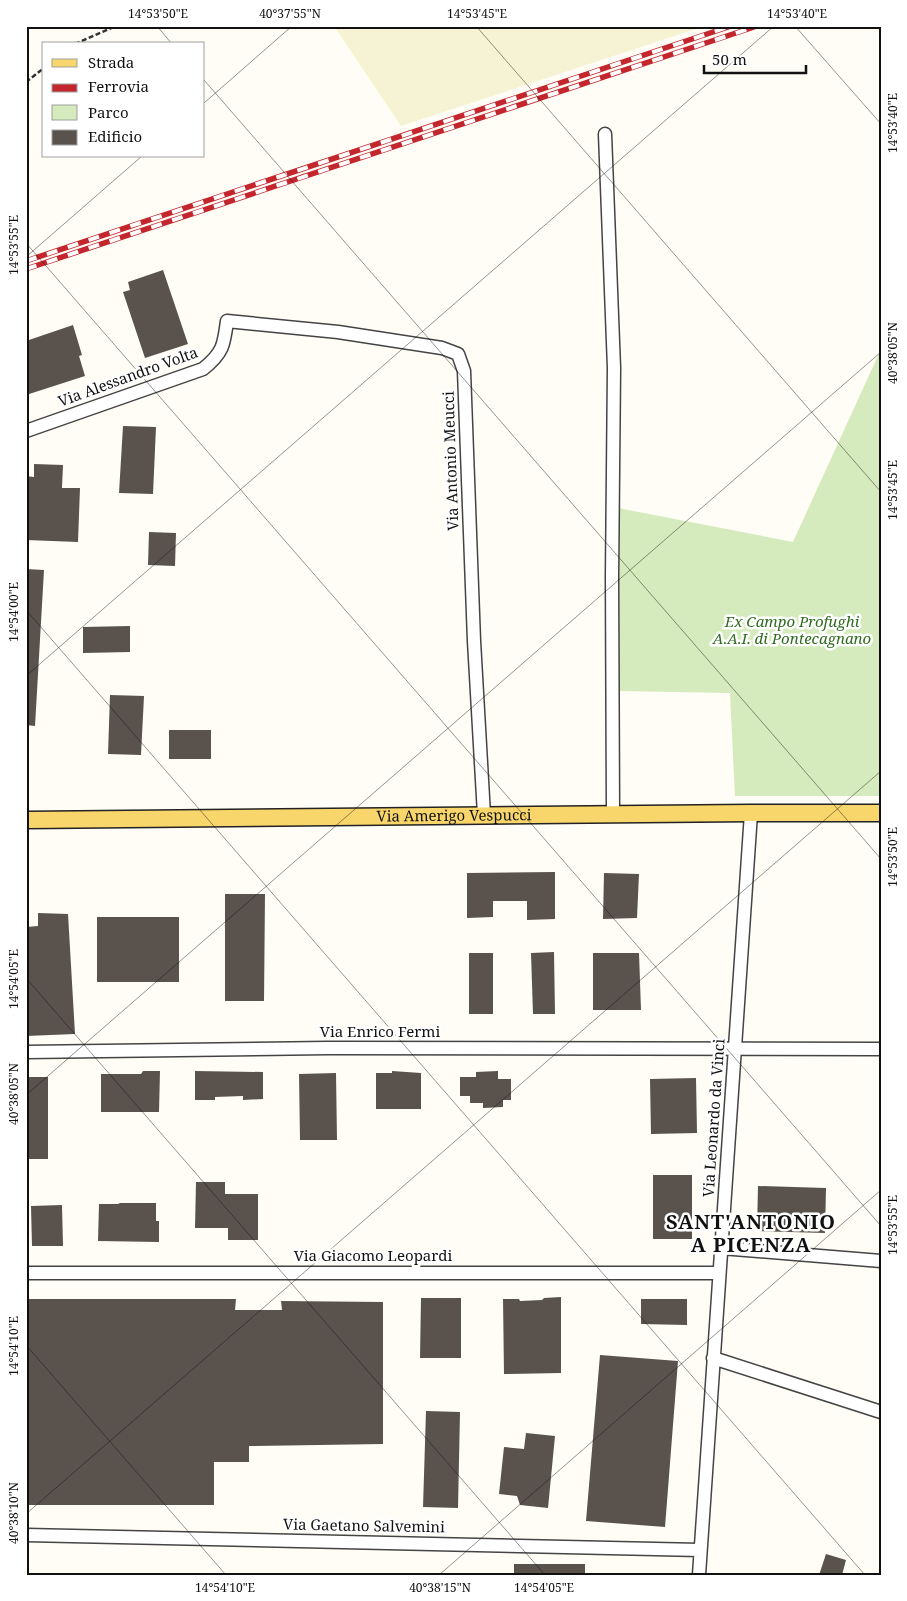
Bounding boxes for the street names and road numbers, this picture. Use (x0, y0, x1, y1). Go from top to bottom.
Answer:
street label: Via Alessandro Volta (55, 341, 200, 411)
street label: Via Antonio Meucci (438, 391, 462, 531)
street label: Via Amerigo Vespucci (376, 804, 532, 826)
street label: Via Enrico Fermi (320, 1021, 440, 1041)
street label: Via Leonardo da Vinci (697, 1038, 729, 1198)
street label: Via Giacomo Leopardi (294, 1245, 453, 1265)
street label: Via Gaetano Salvemini (283, 1514, 445, 1536)

